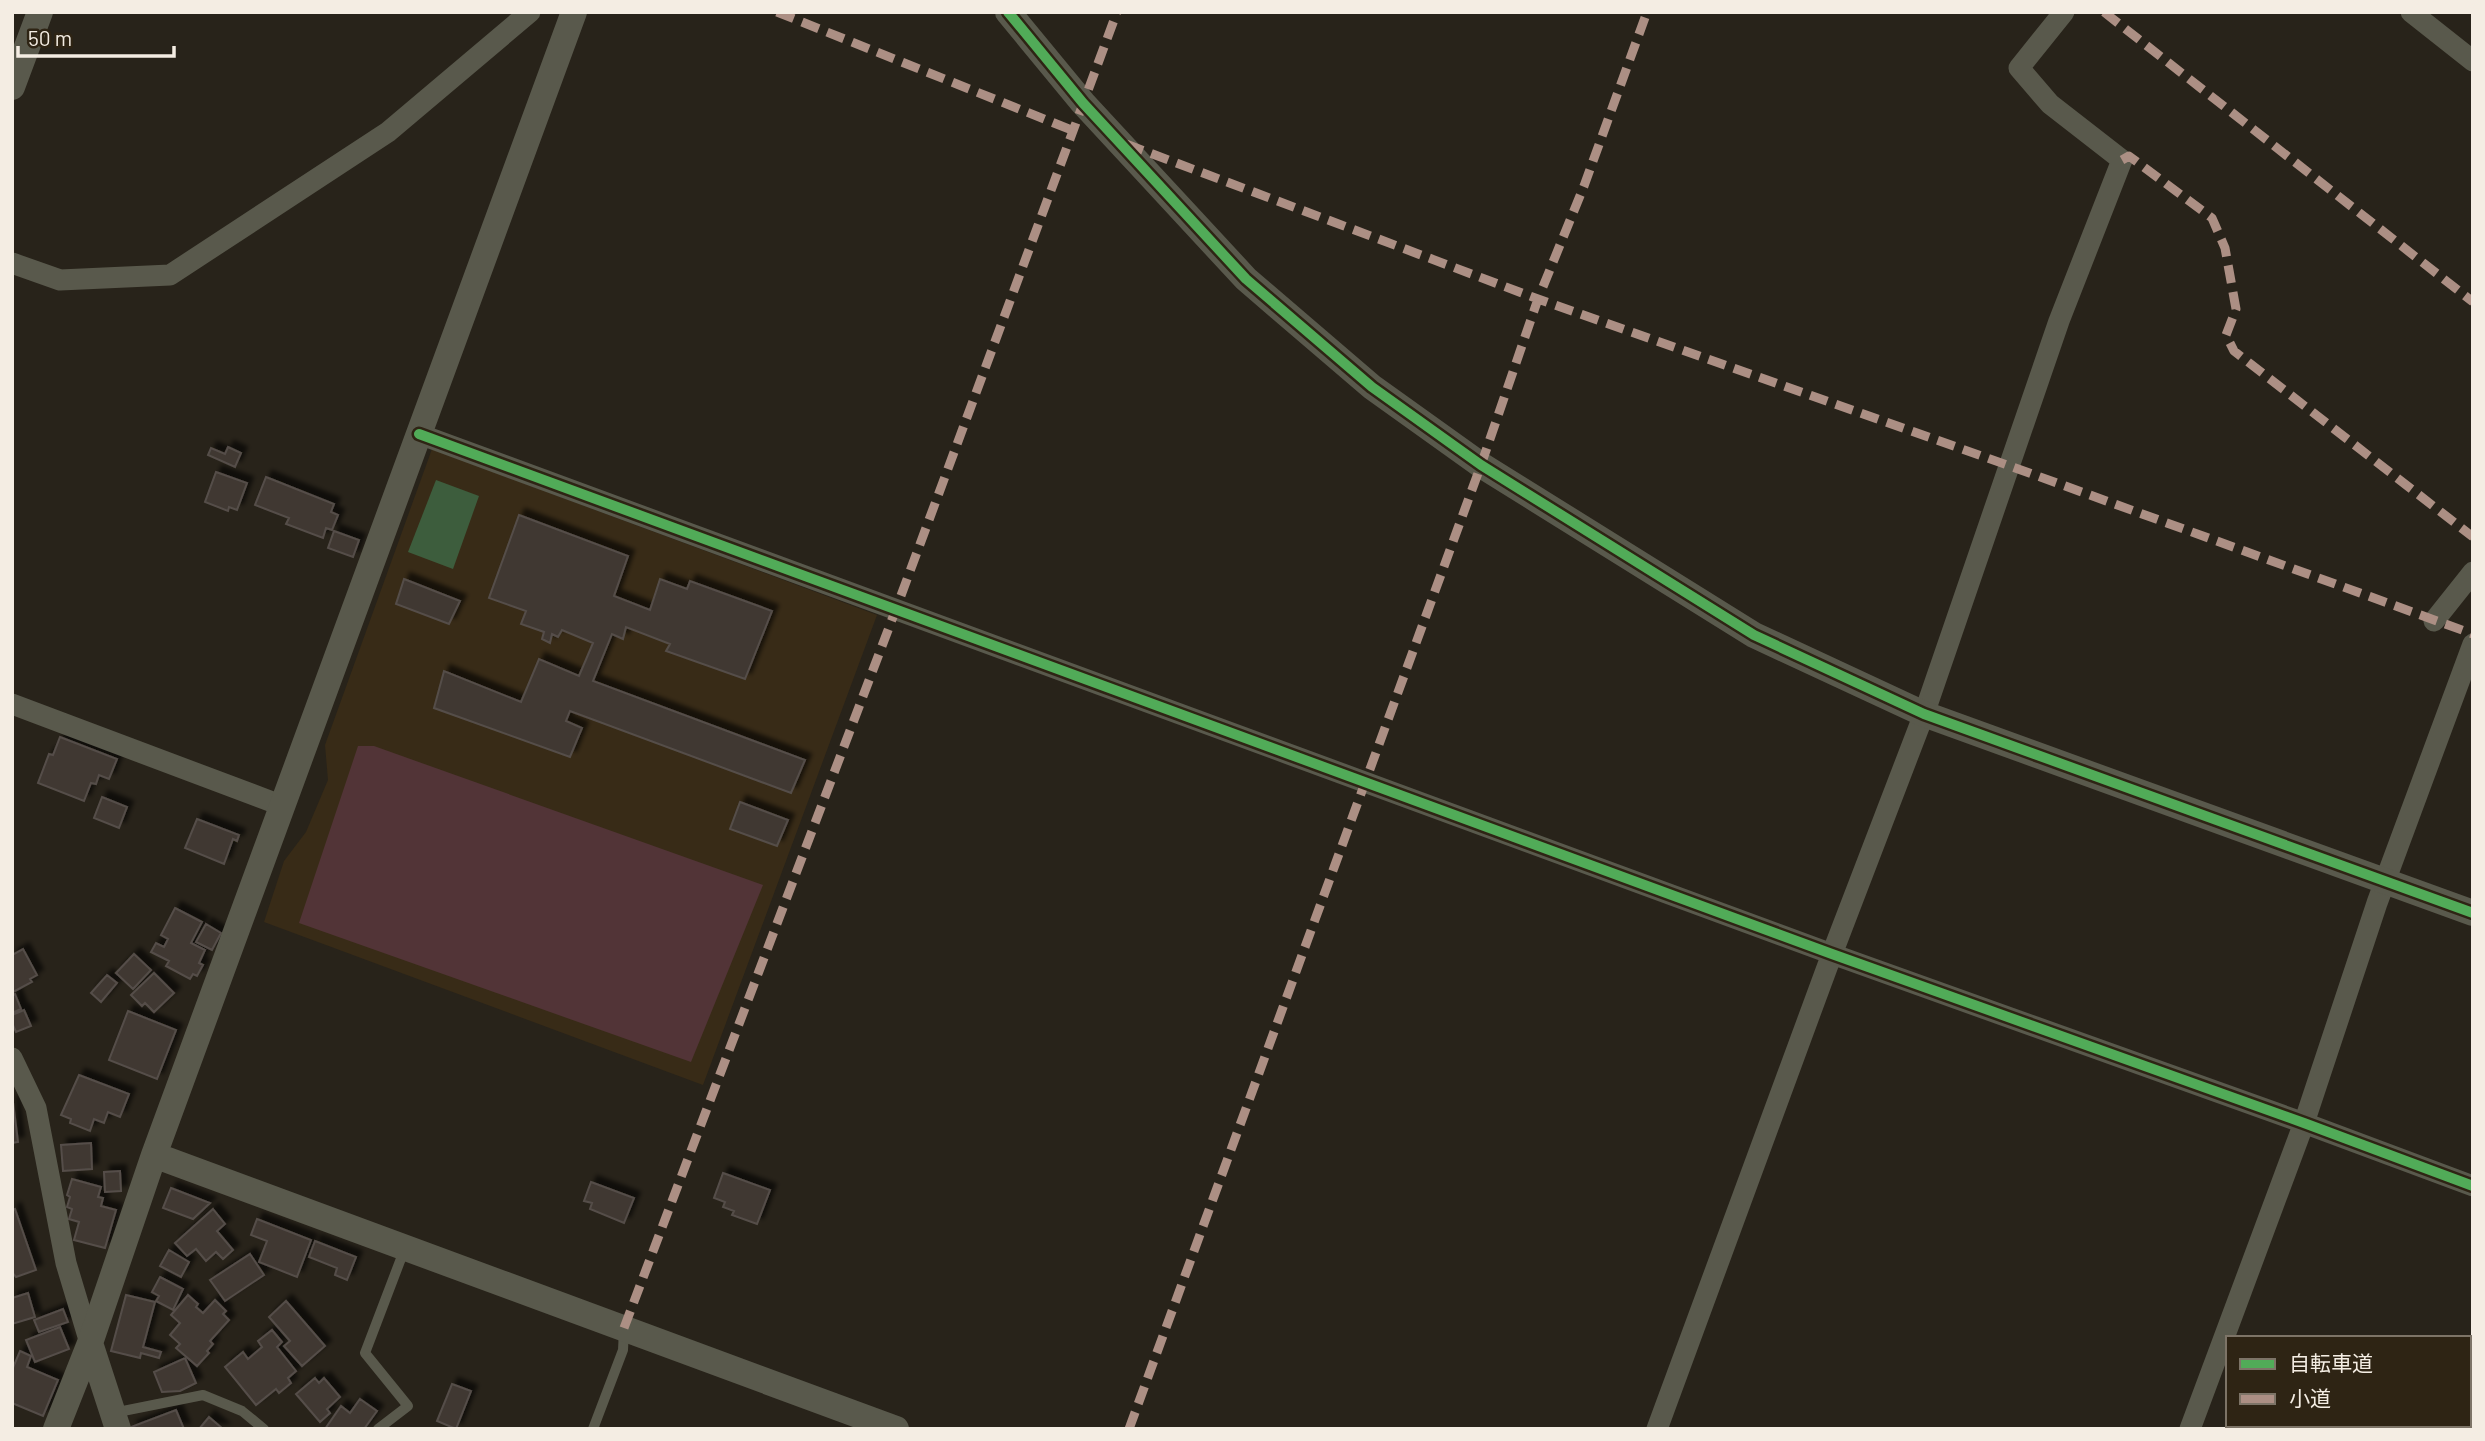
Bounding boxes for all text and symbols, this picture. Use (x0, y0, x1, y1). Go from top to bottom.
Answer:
scale bar (18, 14, 173, 58)
text: 50 m (28, 25, 72, 50)
legend (2226, 1336, 2471, 1427)
text: 自転車道 (2289, 1350, 2373, 1375)
text: 小道 (2289, 1385, 2331, 1410)

